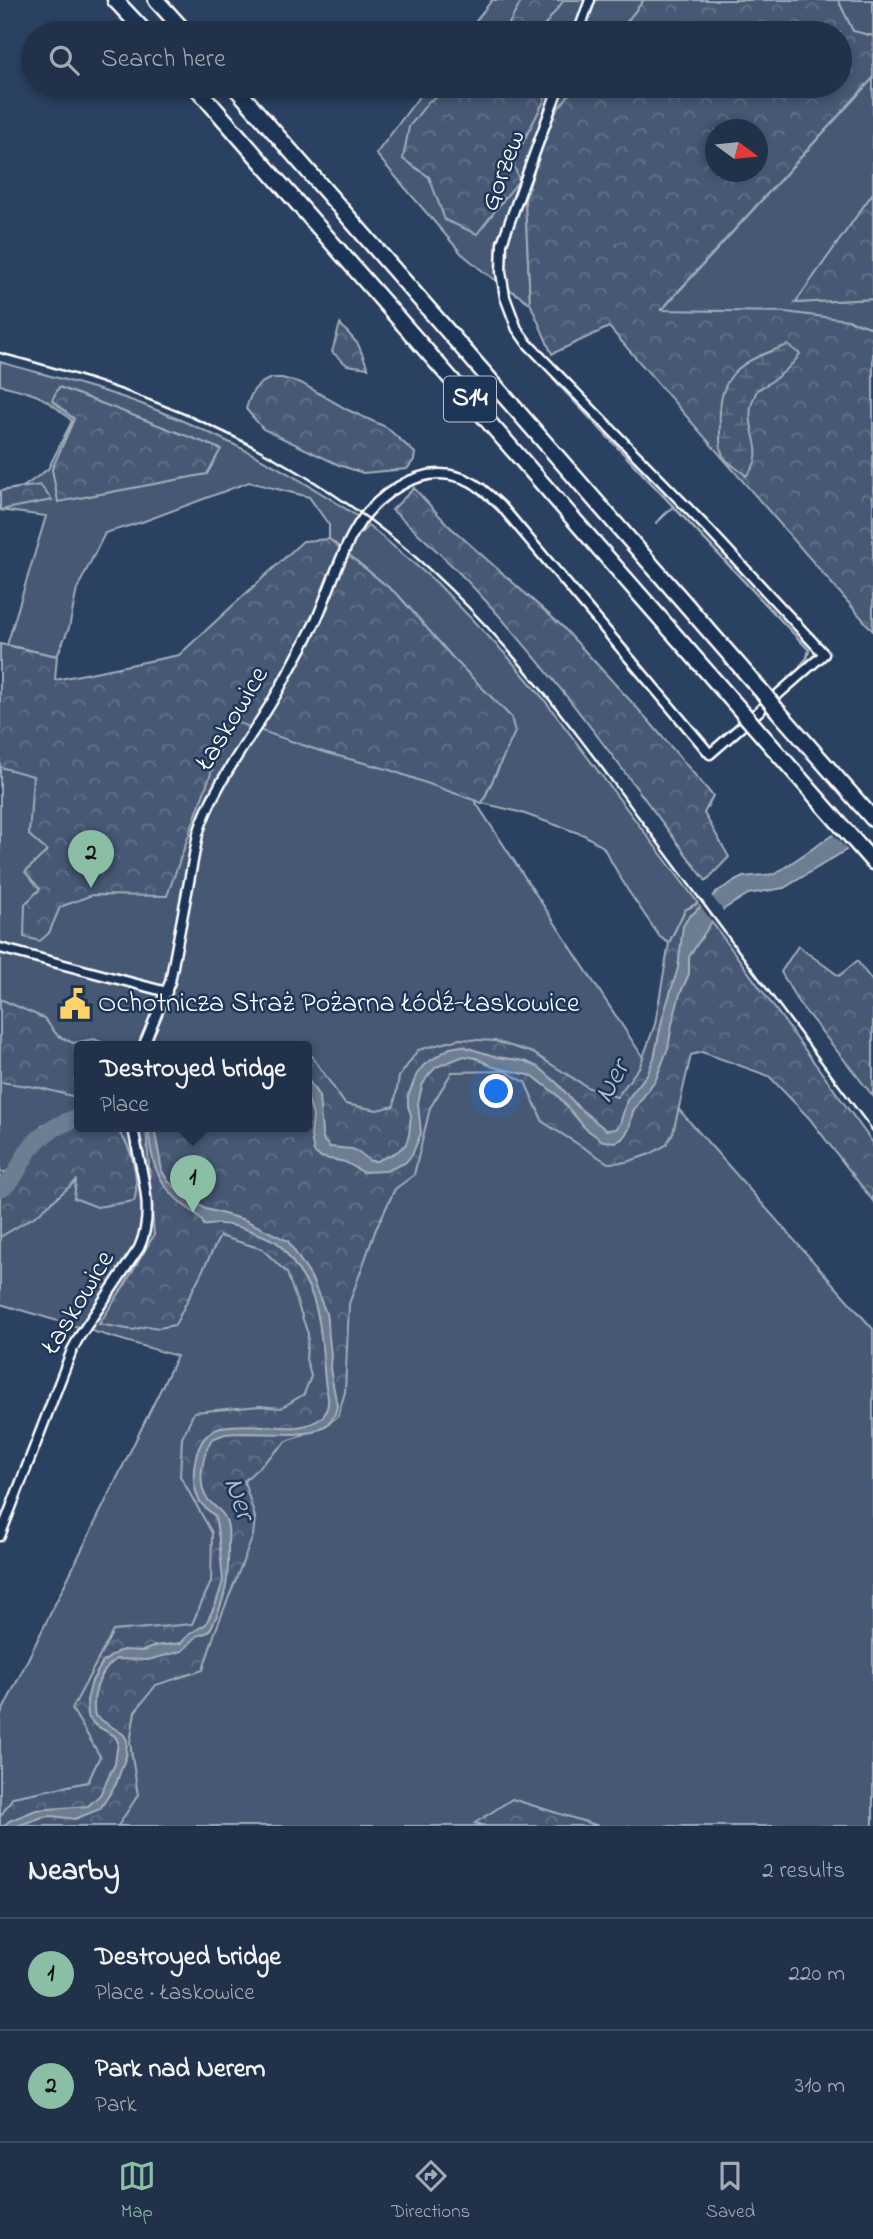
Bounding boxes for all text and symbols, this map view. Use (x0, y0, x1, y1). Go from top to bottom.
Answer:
search box (21, 21, 852, 98)
icon: search (45, 41, 83, 79)
text: Search here (101, 41, 226, 79)
north arrow (705, 119, 768, 182)
street label: Gorzew (470, 125, 538, 217)
road number: S14 (444, 376, 496, 422)
street label: Łaskowice (185, 659, 280, 780)
pin: 2 (68, 830, 114, 888)
place label: Ochotnicza Straż Pożarna Łódź-Łaskowice (98, 984, 580, 1025)
public building icon: Ochotnicza Straż Pożarna Łódź-Łaskowice (58, 987, 92, 1021)
popup (74, 1041, 312, 1132)
water label: Ner (583, 1049, 644, 1111)
text: Destroyed bridge (100, 1051, 286, 1089)
your location (479, 1074, 513, 1108)
text: Place (100, 1089, 149, 1122)
pin: 1 (170, 1155, 216, 1213)
street label: Łaskowice (31, 1243, 126, 1364)
water label: Ner (210, 1472, 267, 1530)
text: Nearby (28, 1850, 120, 1894)
text: 2 results (762, 1855, 845, 1888)
text: Destroyed bridge (95, 1939, 281, 1977)
text: 1 (47, 1958, 55, 1991)
text: 220 m (789, 1958, 845, 1991)
text: Place · Łaskowice (95, 1977, 255, 2010)
text: Park nad Nerem (95, 2051, 266, 2089)
text: 2 (45, 2070, 57, 2103)
text: 310 m (795, 2070, 845, 2103)
text: Park (95, 2089, 137, 2122)
tab: Map (118, 2157, 156, 2226)
tab: Directions (391, 2157, 470, 2226)
tab: Saved (706, 2157, 755, 2226)

